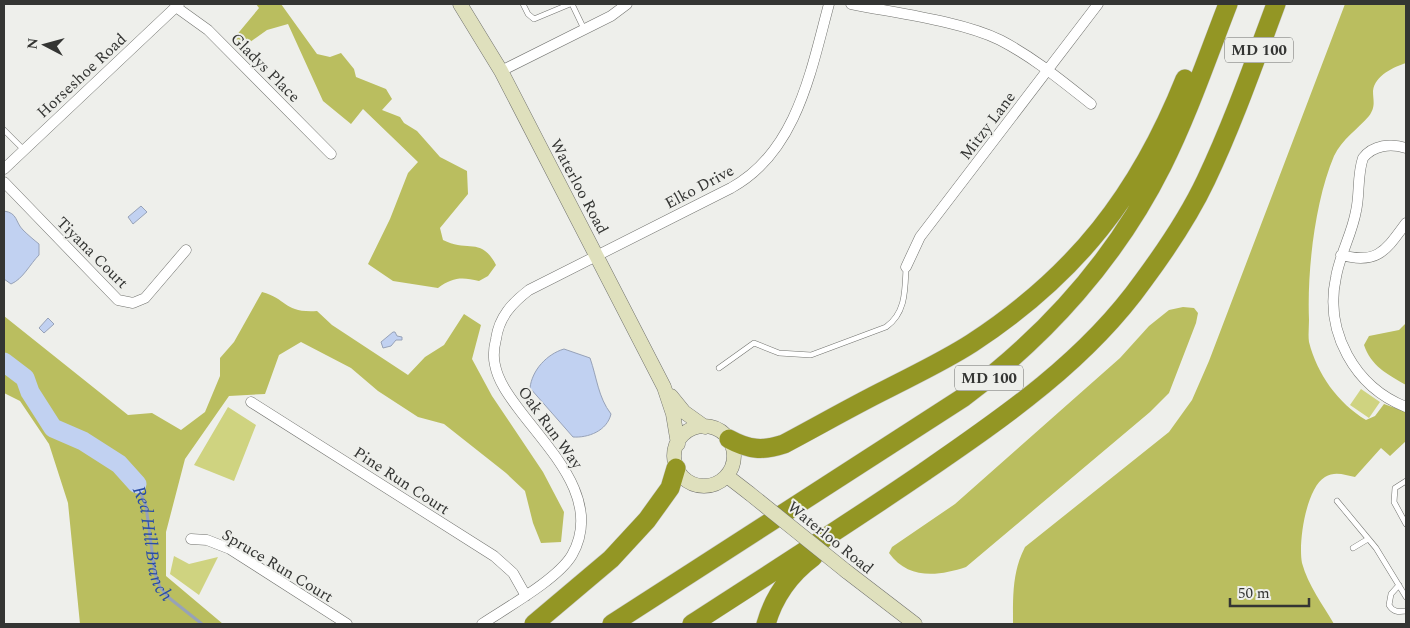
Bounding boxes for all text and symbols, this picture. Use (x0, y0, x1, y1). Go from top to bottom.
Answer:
north arrow (20, 20, 70, 70)
street label: Gladys Place (225, 27, 306, 108)
street label: Horseshoe Road (31, 28, 132, 124)
text: N (22, 37, 44, 50)
road number: MD 100 (1225, 38, 1293, 62)
street label: Mitzy Lane (954, 86, 1022, 165)
street label: Waterloo Road (544, 134, 614, 239)
street label: Elko Drive (660, 159, 738, 215)
street label: Tiyana Court (51, 211, 134, 295)
road number: MD 100 (955, 366, 1023, 390)
street label: Oak Run Way (512, 381, 589, 475)
street label: Pine Run Court (349, 441, 455, 521)
water label: Red Hill Branch (125, 482, 179, 607)
street label: Waterloo Road (782, 495, 879, 580)
street label: Spruce Run Court (217, 523, 338, 609)
scale bar (1230, 576, 1309, 608)
text: 50 m (1238, 582, 1270, 605)

